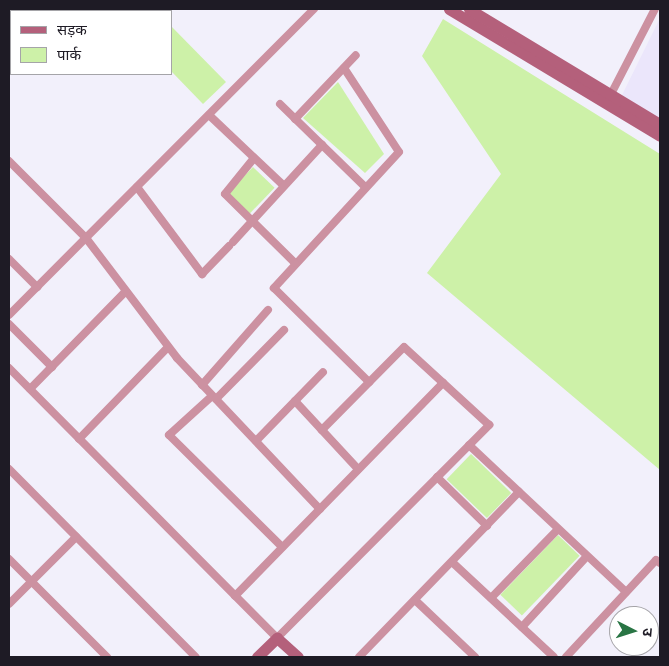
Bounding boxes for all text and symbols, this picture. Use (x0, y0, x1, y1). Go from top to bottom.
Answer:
legend (10, 10, 172, 75)
text: सड़क (57, 18, 87, 41)
text: पार्क (57, 43, 81, 66)
north arrow (609, 606, 659, 656)
text: उ (638, 627, 659, 637)

